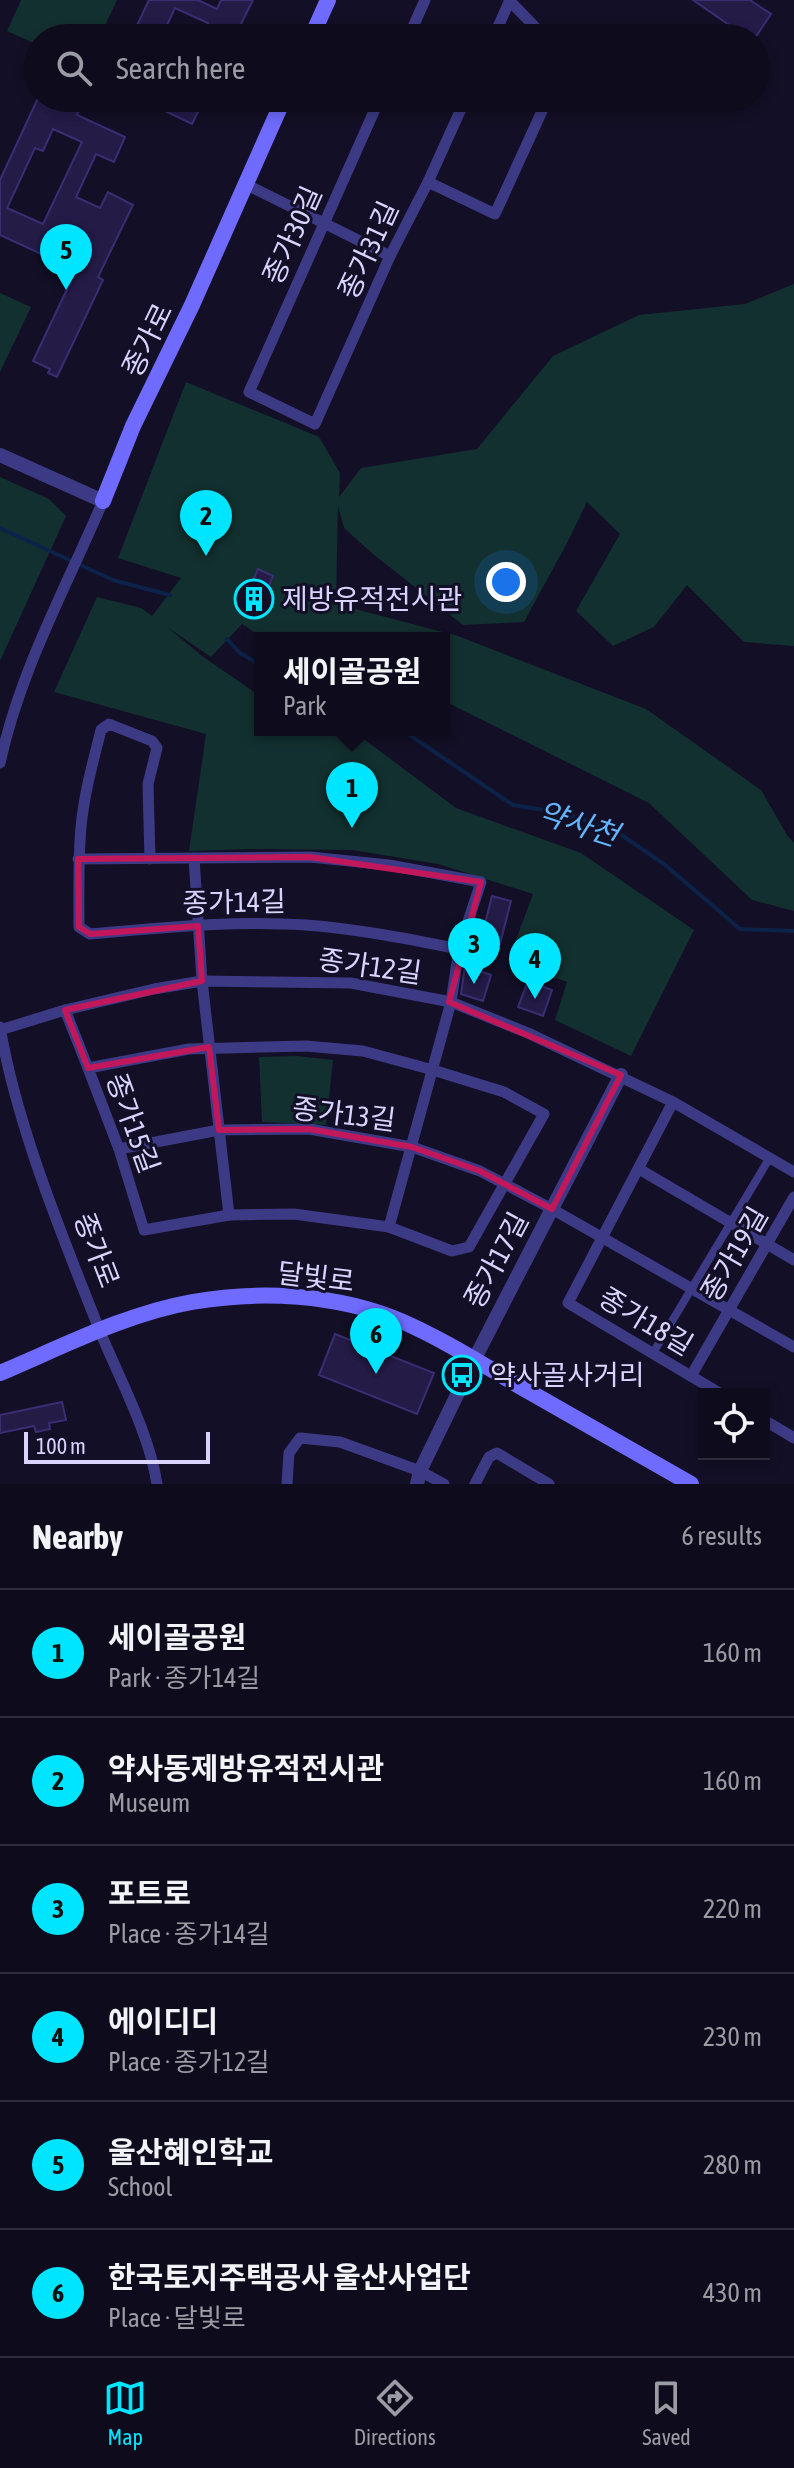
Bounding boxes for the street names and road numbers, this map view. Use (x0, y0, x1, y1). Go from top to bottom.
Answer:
street label: 종가30길 (256, 181, 328, 289)
street label: 종가31길 (332, 196, 404, 304)
street label: 종가로 (116, 298, 178, 382)
street label: 종가14길 (182, 885, 286, 919)
street label: 종가12길 (316, 943, 424, 989)
street label: 종가15길 (100, 1069, 166, 1177)
street label: 종가13길 (291, 1092, 397, 1136)
street label: 종가19길 (694, 1201, 774, 1307)
street label: 종가17길 (458, 1207, 534, 1313)
street label: 종가로 (68, 1208, 126, 1292)
street label: 달빛로 (276, 1256, 356, 1298)
street label: 종가18길 (593, 1281, 699, 1361)

